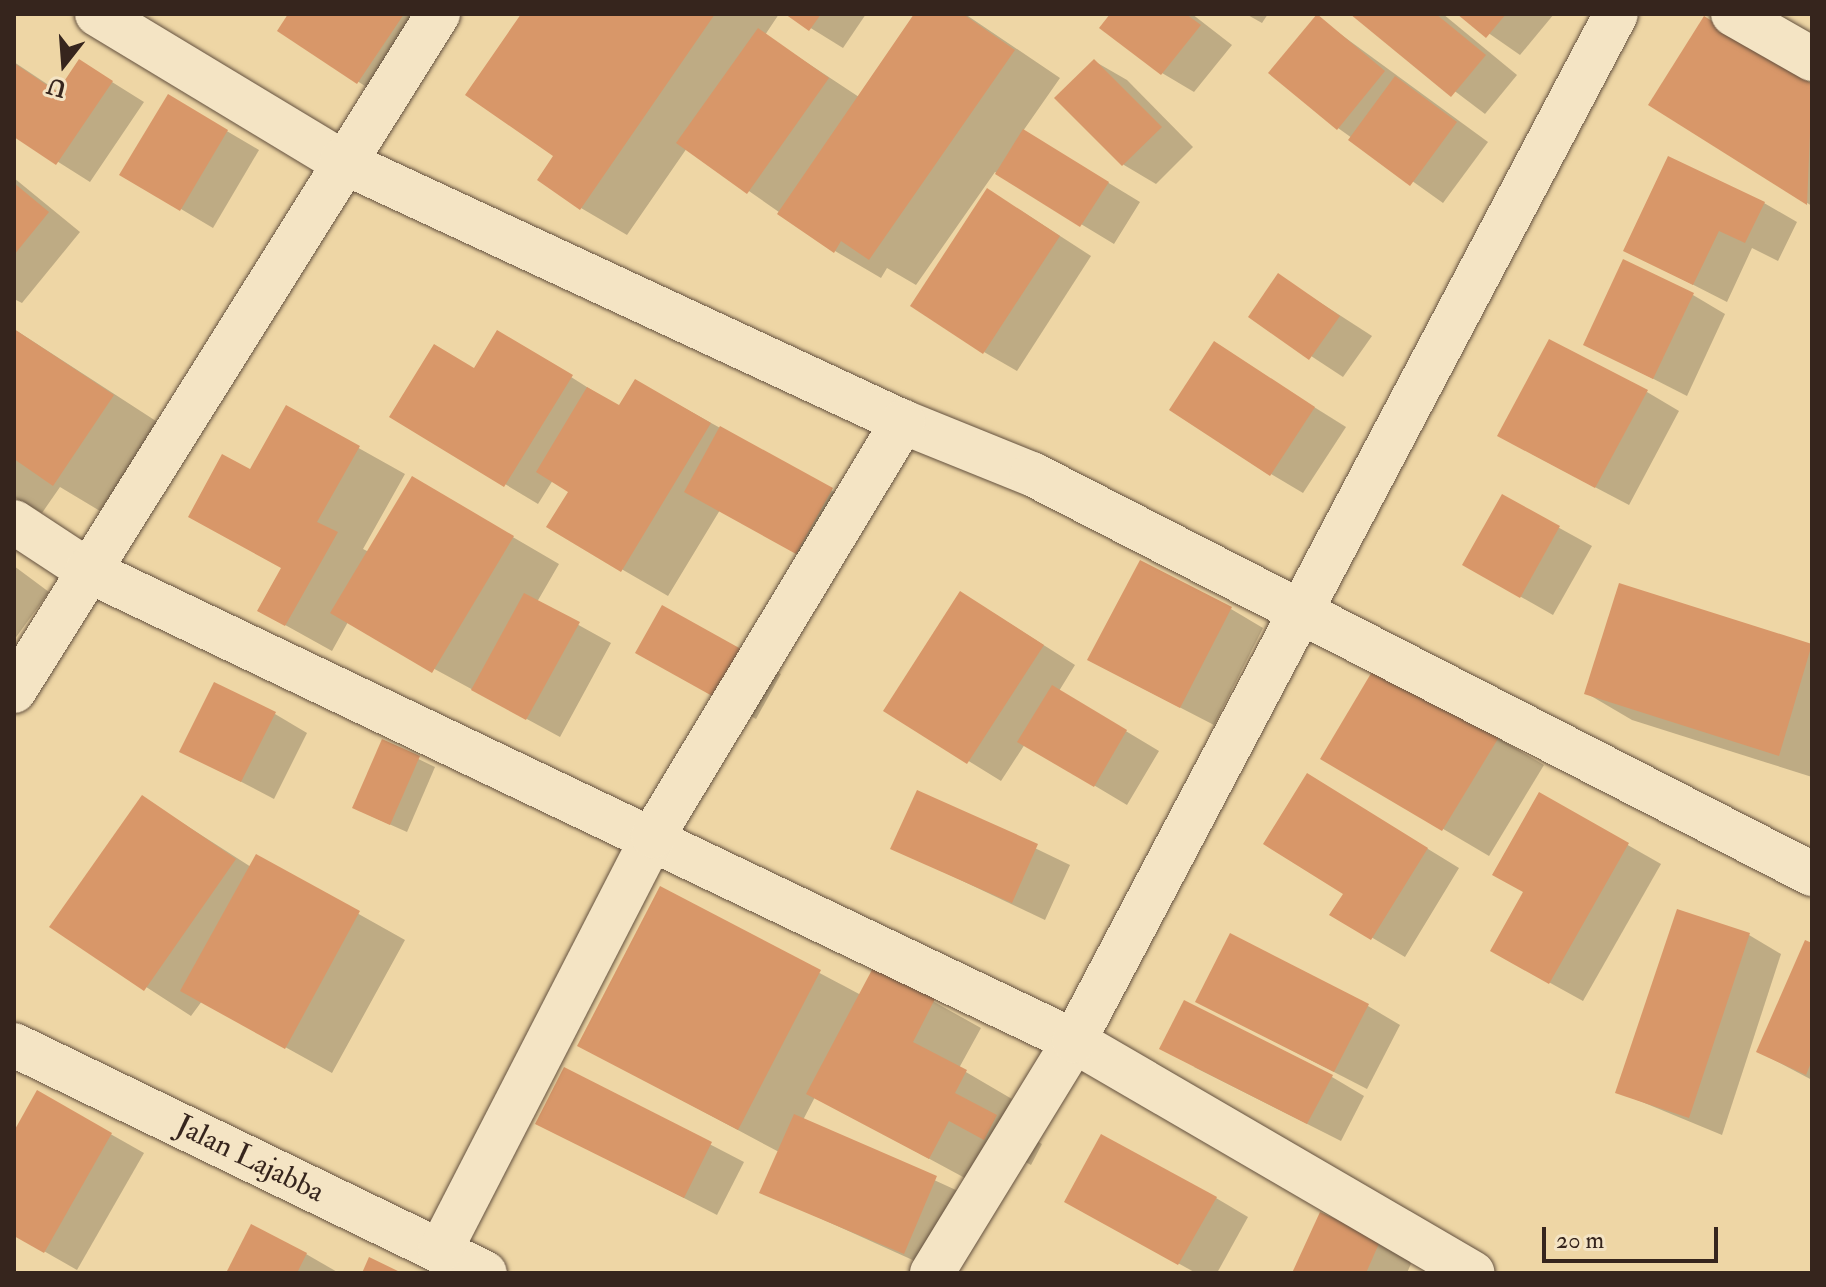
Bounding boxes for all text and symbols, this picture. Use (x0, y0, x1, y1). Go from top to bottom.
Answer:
north arrow (24, 24, 104, 104)
text: U (44, 71, 70, 103)
street label: Jalan Lajabba (170, 1108, 330, 1210)
scale bar (1546, 1211, 1722, 1261)
text: 20 m (1556, 1225, 1604, 1256)

